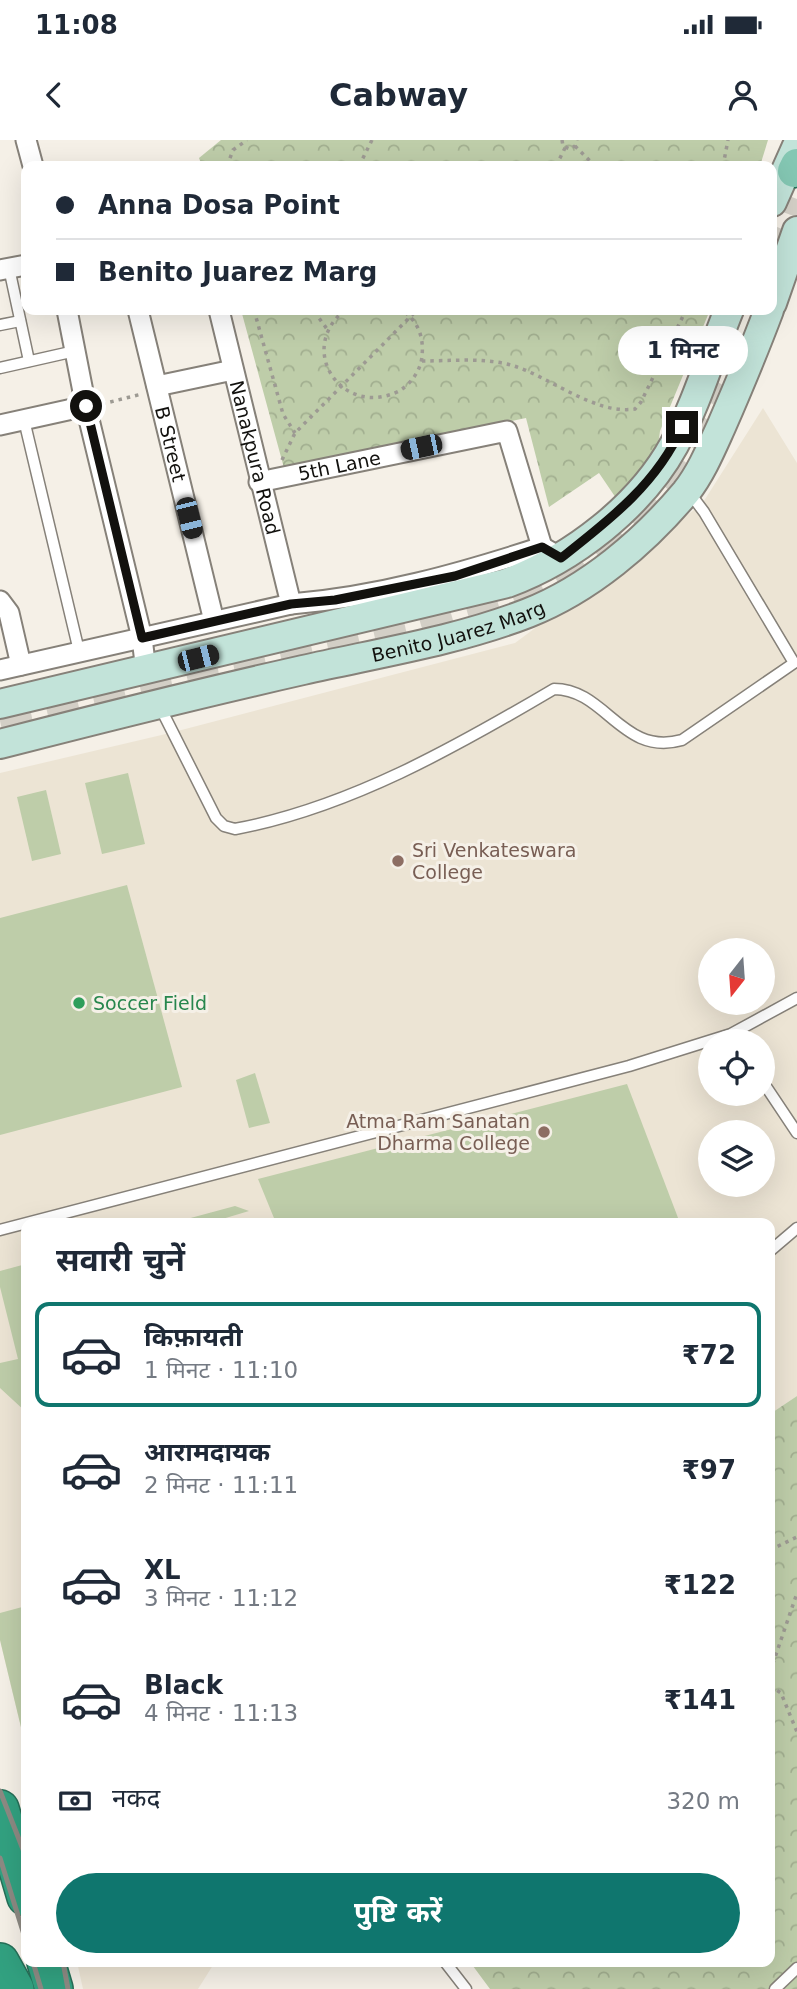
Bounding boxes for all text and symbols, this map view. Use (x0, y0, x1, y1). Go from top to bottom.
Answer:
text: 11:08 (35, 10, 118, 40)
icon: back (35, 76, 73, 114)
text: Cabway (329, 76, 468, 114)
icon: person (724, 76, 762, 114)
text: Anna Dosa Point (98, 190, 340, 220)
text: Benito Juarez Marg (98, 257, 377, 287)
callout: 1 मिनट (617, 326, 747, 374)
text: 1 मिनट (647, 337, 719, 363)
street label: Nanakpura Road (226, 378, 285, 537)
route start (70, 390, 102, 422)
street label: B Street (151, 404, 191, 484)
route end (666, 411, 698, 443)
car (399, 432, 444, 462)
street label: 5th Lane (296, 446, 382, 485)
car (174, 495, 205, 541)
street label: Benito Juarez Marg (370, 596, 548, 666)
car (176, 643, 221, 673)
place label: Sri Venkateswara College (412, 839, 576, 883)
marker: Sri Venkateswara College (390, 853, 406, 869)
north arrow (698, 938, 775, 1015)
map controls (698, 938, 775, 1197)
place label: Soccer Field (93, 992, 207, 1014)
marker: Soccer Field (71, 995, 87, 1011)
button: locate (698, 1029, 775, 1106)
place label: Atma Ram Sanatan Dharma College (346, 1110, 530, 1154)
button: layers (698, 1120, 775, 1197)
marker: Atma Ram Sanatan Dharma College (536, 1124, 552, 1140)
text: सवारी चुनें (56, 1241, 185, 1279)
text: किफ़ायती (144, 1322, 243, 1352)
icon: car (60, 1323, 123, 1386)
text: ₹72 (682, 1340, 736, 1370)
text: 1 मिनट · 11:10 (144, 1357, 298, 1383)
text: आरामदायक (144, 1437, 270, 1467)
icon: car (60, 1438, 123, 1501)
text: ₹97 (682, 1455, 736, 1485)
text: 2 मिनट · 11:11 (144, 1472, 298, 1498)
icon: car (60, 1553, 123, 1616)
text: XL (144, 1555, 181, 1585)
text: ₹122 (664, 1570, 736, 1600)
text: 3 मिनट · 11:12 (144, 1585, 298, 1611)
icon: car (60, 1668, 123, 1731)
text: Black (144, 1670, 223, 1700)
text: ₹141 (664, 1685, 736, 1715)
text: 4 मिनट · 11:13 (144, 1700, 298, 1726)
icon: cash (56, 1782, 94, 1820)
text: नकद (112, 1783, 160, 1813)
text: 320 m (666, 1788, 740, 1814)
button: पुष्टि करें (56, 1873, 740, 1953)

